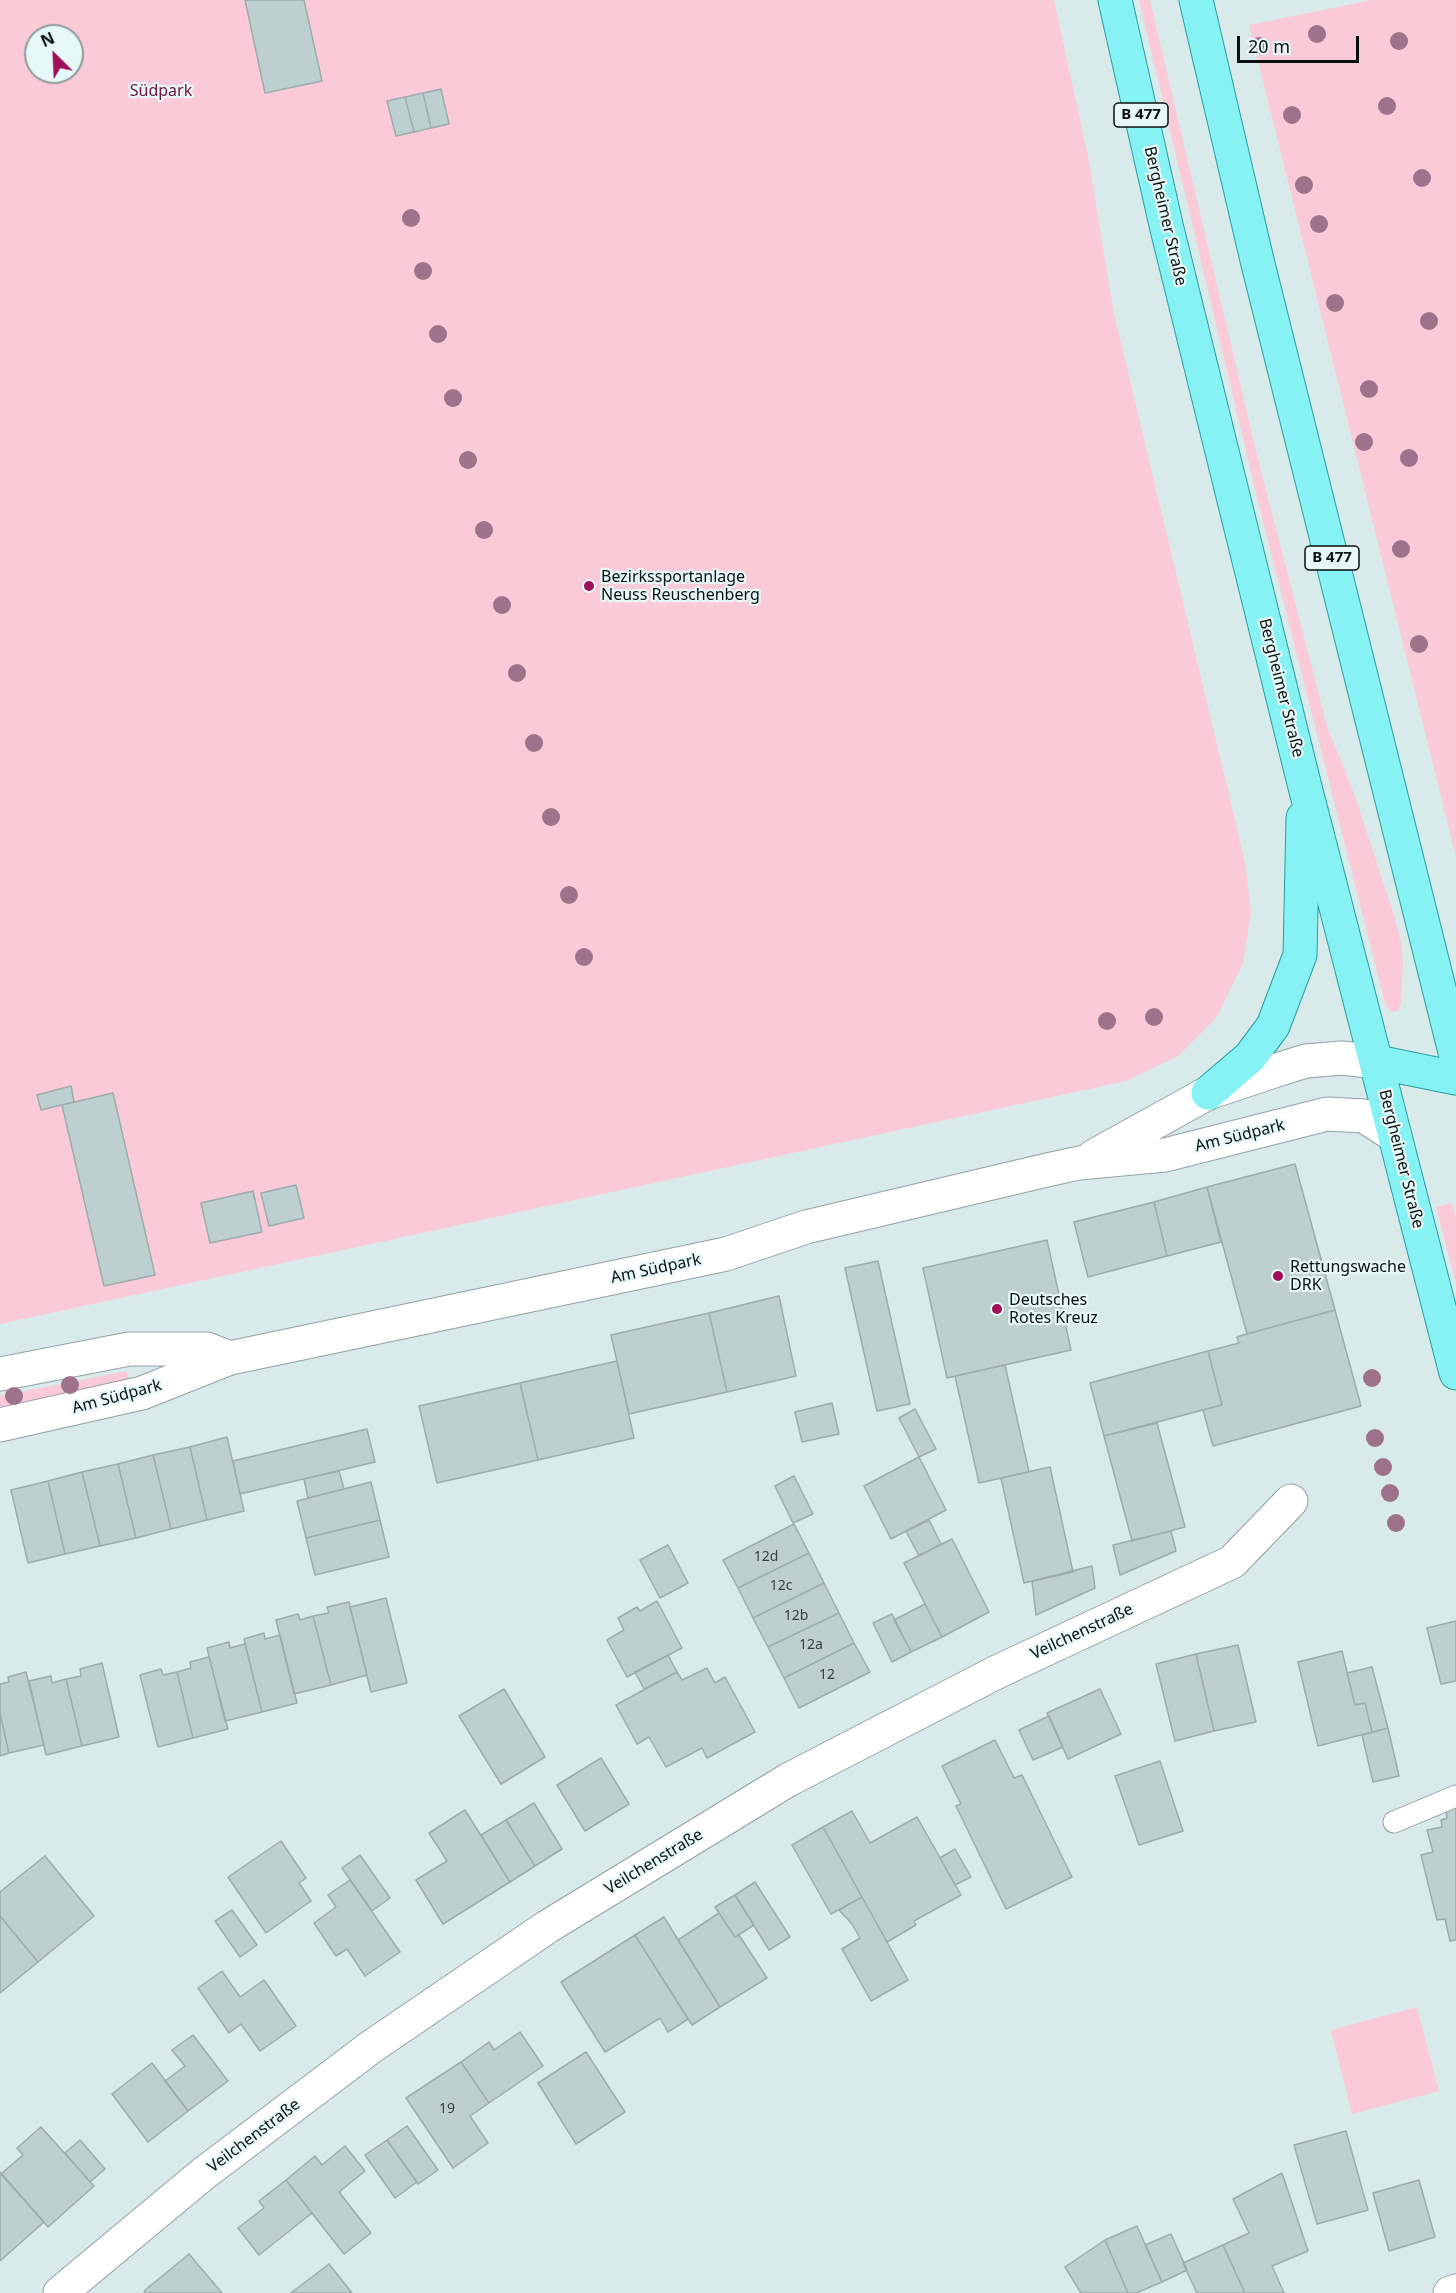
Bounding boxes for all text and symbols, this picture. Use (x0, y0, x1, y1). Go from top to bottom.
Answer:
north arrow (24, 24, 84, 84)
scale bar (1240, 24, 1362, 62)
text: N (37, 27, 58, 52)
text: 20 m (1248, 34, 1290, 58)
park label: Südpark (130, 81, 192, 101)
road number: B 477 (1114, 103, 1168, 127)
street label: Bergheimer Straße (1140, 144, 1190, 288)
road number: B 477 (1305, 546, 1359, 570)
place label: Bezirkssportanlage Neuss Reuschenberg (601, 567, 760, 605)
marker: Bezirkssportanlage Neuss Reuschenberg (582, 579, 596, 593)
street label: Bergheimer Straße (1254, 617, 1308, 759)
street label: Bergheimer Straße (1374, 1088, 1428, 1230)
street label: Am Südpark (1193, 1116, 1287, 1156)
street label: Am Südpark (609, 1250, 703, 1288)
place label: Rettungswache DRK (1290, 1257, 1406, 1295)
marker: Rettungswache DRK (1271, 1269, 1285, 1283)
place label: Deutsches Rotes Kreuz (1009, 1290, 1098, 1328)
marker: Deutsches Rotes Kreuz (990, 1302, 1004, 1316)
street label: Am Südpark (70, 1376, 164, 1418)
house number: 12d (754, 1549, 778, 1565)
house number: 12c (770, 1578, 792, 1594)
street label: Veilchenstraße (1028, 1600, 1136, 1664)
house number: 12b (784, 1608, 808, 1624)
house number: 12a (799, 1637, 823, 1653)
house number: 12 (819, 1667, 835, 1683)
street label: Veilchenstraße (602, 1825, 706, 1899)
street label: Veilchenstraße (204, 2095, 304, 2177)
house number: 19 (439, 2101, 455, 2117)

